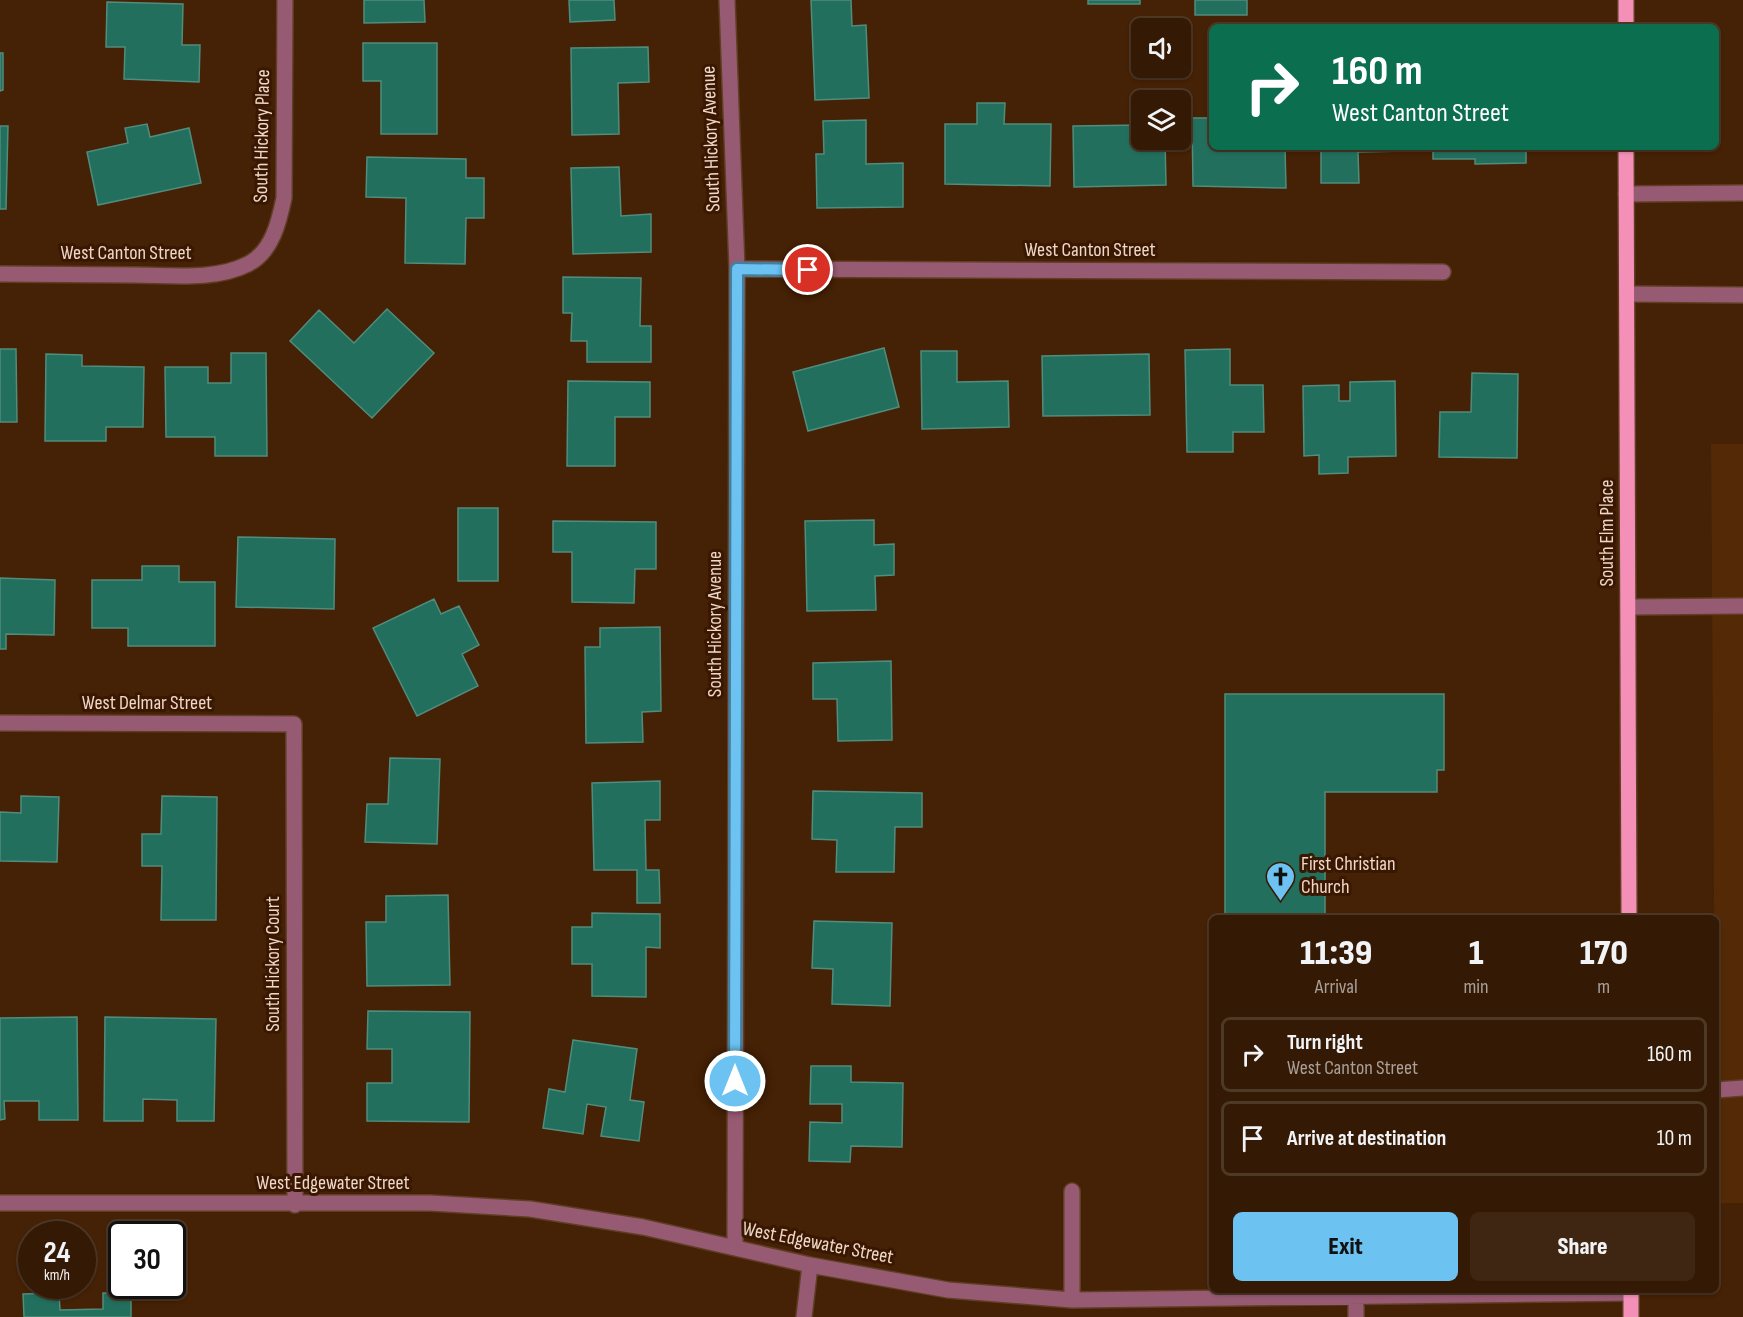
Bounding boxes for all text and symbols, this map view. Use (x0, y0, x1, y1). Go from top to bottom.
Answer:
map controls (1131, 18, 1191, 150)
button: sound (1131, 18, 1191, 78)
text: 160 m (1332, 46, 1423, 97)
icon: right (1233, 48, 1311, 126)
street label: South Hickory Avenue (696, 65, 726, 213)
street label: South Hickory Place (249, 69, 275, 203)
button: layers (1131, 90, 1191, 150)
text: West Canton Street (1332, 97, 1509, 129)
street label: West Canton Street (1024, 238, 1156, 262)
street label: West Canton Street (60, 241, 192, 265)
pin (782, 244, 833, 295)
icon: arrive (791, 253, 824, 286)
street label: South Elm Place (1595, 480, 1619, 586)
street label: South Hickory Avenue (703, 551, 727, 697)
street label: West Delmar Street (82, 691, 212, 715)
place label: First Christian Church (1301, 852, 1395, 899)
church icon: First Christian Church (1264, 860, 1296, 902)
street label: South Hickory Court (261, 896, 285, 1032)
text: 11:39 (1300, 932, 1372, 975)
text: 1 (1469, 932, 1483, 975)
text: 170 (1580, 932, 1628, 975)
text: Arrival (1315, 975, 1358, 999)
text: min (1463, 975, 1489, 999)
text: m (1597, 975, 1610, 999)
text: Turn right (1287, 1029, 1363, 1056)
icon: right (1236, 1038, 1269, 1071)
text: 160 m (1647, 1041, 1692, 1068)
position arrow (703, 1049, 767, 1113)
text: West Canton Street (1287, 1056, 1418, 1080)
icon: arrive (1236, 1122, 1269, 1155)
text: Arrive at destination (1287, 1125, 1446, 1152)
text: 10 m (1657, 1125, 1692, 1152)
street label: West Edgewater Street (256, 1171, 410, 1195)
button: Exit (1233, 1212, 1458, 1281)
button: Share (1470, 1212, 1695, 1281)
street label: West Edgewater Street (740, 1217, 896, 1269)
speed limit sign: 30 (108, 1221, 186, 1299)
text: 24 (44, 1235, 70, 1271)
text: km/h (44, 1266, 70, 1285)

